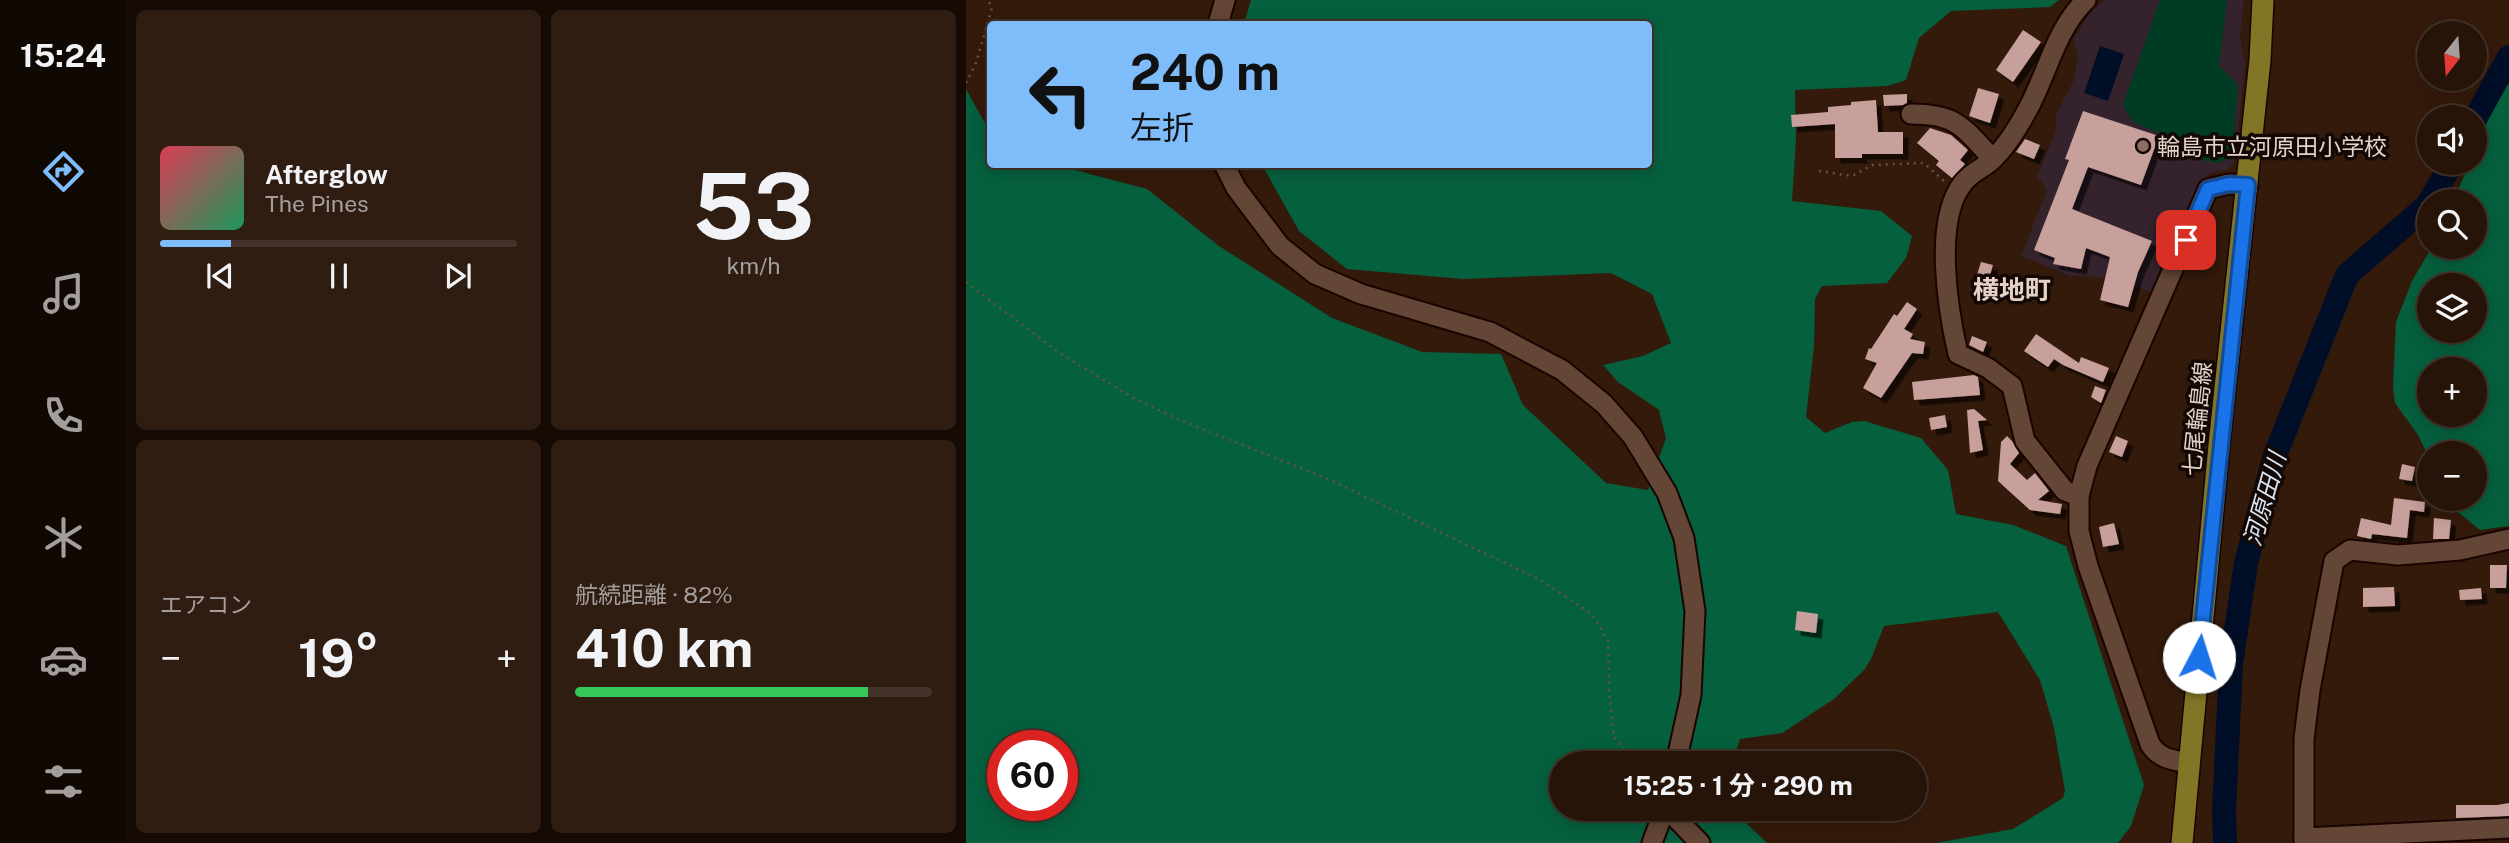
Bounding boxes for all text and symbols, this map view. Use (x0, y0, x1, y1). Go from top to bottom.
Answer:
north arrow (2417, 21, 2487, 91)
map controls (2417, 21, 2487, 511)
text: 15:24 (20, 37, 106, 74)
text: 240 m (1130, 43, 1280, 101)
icon: left (1015, 49, 1106, 140)
button: sound (2417, 105, 2487, 175)
text: 左折 (1130, 109, 1194, 146)
place label: 輪島市立河原田小学校 (2157, 133, 2387, 160)
marker: 輪島市立河原田小学校 (2135, 138, 2151, 154)
icon: directions (39, 147, 88, 196)
text: 53 (693, 153, 814, 259)
text: Afterglow (265, 159, 388, 190)
button: search (2417, 189, 2487, 259)
text: The Pines (265, 190, 369, 217)
pin (2156, 210, 2216, 270)
icon: arrive (2167, 221, 2205, 259)
text: km/h (726, 252, 781, 279)
icon: previous (201, 257, 239, 295)
icon: pause (320, 257, 358, 295)
icon: next (439, 257, 477, 295)
icon: music (39, 269, 88, 318)
button: layers (2417, 273, 2487, 343)
district label: 横地町 (1973, 274, 2051, 305)
button: + (2417, 357, 2487, 427)
street label: 七尾輪島線 (2178, 360, 2216, 478)
icon: phone (39, 391, 88, 440)
button: − (2417, 441, 2487, 511)
water label: 河原田川 (2237, 446, 2292, 549)
icon: climate (39, 513, 88, 562)
text: 航続距離 · 82% (575, 581, 733, 608)
text: エアコン (160, 591, 252, 618)
text: 410 km (575, 618, 753, 679)
position arrow (2162, 620, 2236, 694)
text: 19° (298, 628, 379, 689)
icon: car (39, 635, 88, 684)
text: − (160, 636, 181, 681)
text: + (496, 636, 517, 681)
speed limit sign: 60 (987, 730, 1078, 821)
icon: filters (39, 757, 88, 806)
text: 15:25 · 1 分 · 290 m (1623, 770, 1853, 801)

